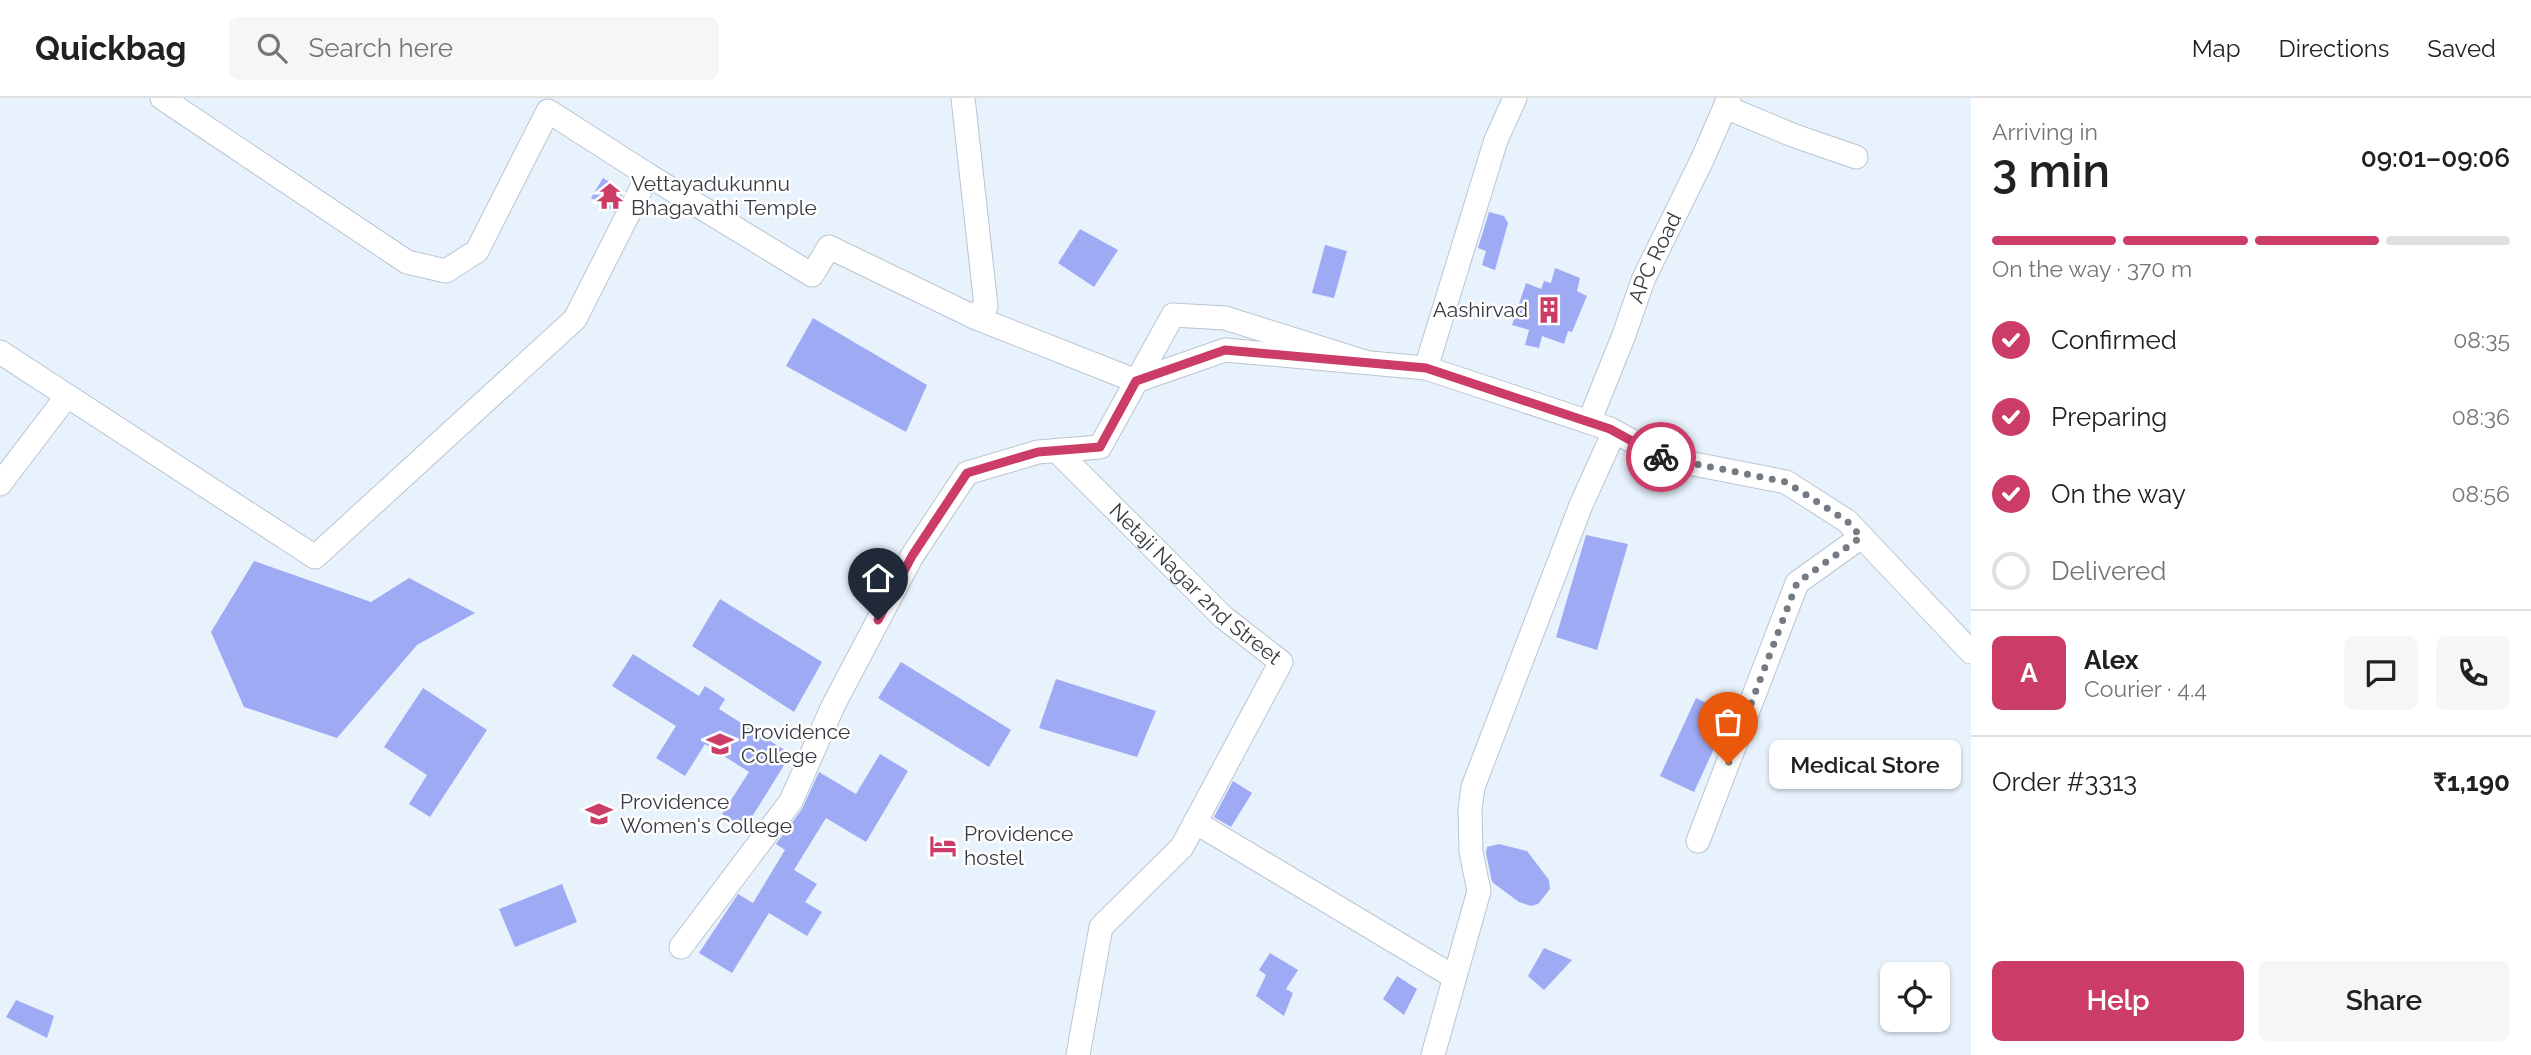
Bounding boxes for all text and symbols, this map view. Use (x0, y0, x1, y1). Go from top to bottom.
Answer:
search box (229, 17, 719, 80)
text: Quickbag (35, 29, 187, 68)
icon: search (253, 29, 291, 67)
text: Search here (309, 33, 453, 63)
text: Map (2192, 34, 2241, 63)
text: Directions (2279, 34, 2389, 63)
text: Saved (2427, 34, 2496, 63)
text: Arriving in (1992, 118, 2098, 145)
text: 09:01–09:06 (2361, 143, 2510, 173)
text: 3 min (1992, 144, 2110, 198)
place label: Vettayadukunnu Bhagavathi Temple (631, 171, 817, 220)
temple icon: Vettayadukunnu Bhagavathi Temple (595, 181, 625, 211)
street label: APC Road (1623, 208, 1686, 306)
text: On the way · 370 m (1992, 255, 2192, 282)
building icon: Aashirvad (1534, 295, 1564, 325)
place label: Aashirvad (1433, 297, 1528, 322)
icon: check (1992, 321, 2030, 359)
text: Confirmed (2051, 325, 2177, 355)
text: 08:35 (2453, 326, 2510, 353)
icon: check (1992, 398, 2030, 436)
text: Preparing (2051, 402, 2167, 432)
text: 08:36 (2452, 403, 2510, 430)
courier (1626, 422, 1696, 492)
icon: bike (1642, 438, 1680, 476)
icon: check (1992, 475, 2030, 513)
text: On the way (2051, 479, 2186, 509)
text: 08:56 (2452, 480, 2510, 507)
street label: Netaji Nagar 2nd Street (1105, 498, 1286, 669)
pin (848, 548, 908, 620)
text: Delivered (2051, 556, 2166, 586)
icon: home (859, 559, 897, 597)
button: chat (2344, 636, 2418, 710)
button: phone (2436, 636, 2510, 710)
text: Alex (2084, 645, 2139, 675)
text: A (2020, 658, 2038, 688)
text: Courier · 4.4 (2084, 675, 2207, 702)
pin (1698, 692, 1758, 764)
icon: bag (1709, 703, 1747, 741)
place label: Providence College (741, 719, 850, 768)
school or university icon: Providence College (705, 729, 735, 759)
callout: Medical Store (1770, 740, 1963, 788)
text: Medical Store (1790, 751, 1940, 778)
text: Order #3313 (1992, 767, 2137, 797)
text: ₹1,190 (2433, 767, 2510, 797)
place label: Providence Women's College (620, 789, 792, 838)
school or university icon: Providence Women's College (584, 799, 614, 829)
place label: Providence hostel (964, 821, 1073, 870)
hotel icon: Providence hostel (928, 831, 958, 861)
button: Help (1992, 961, 2244, 1041)
button: Share (2258, 961, 2510, 1041)
map controls (1880, 962, 1950, 1032)
button: locate (1880, 962, 1950, 1032)

